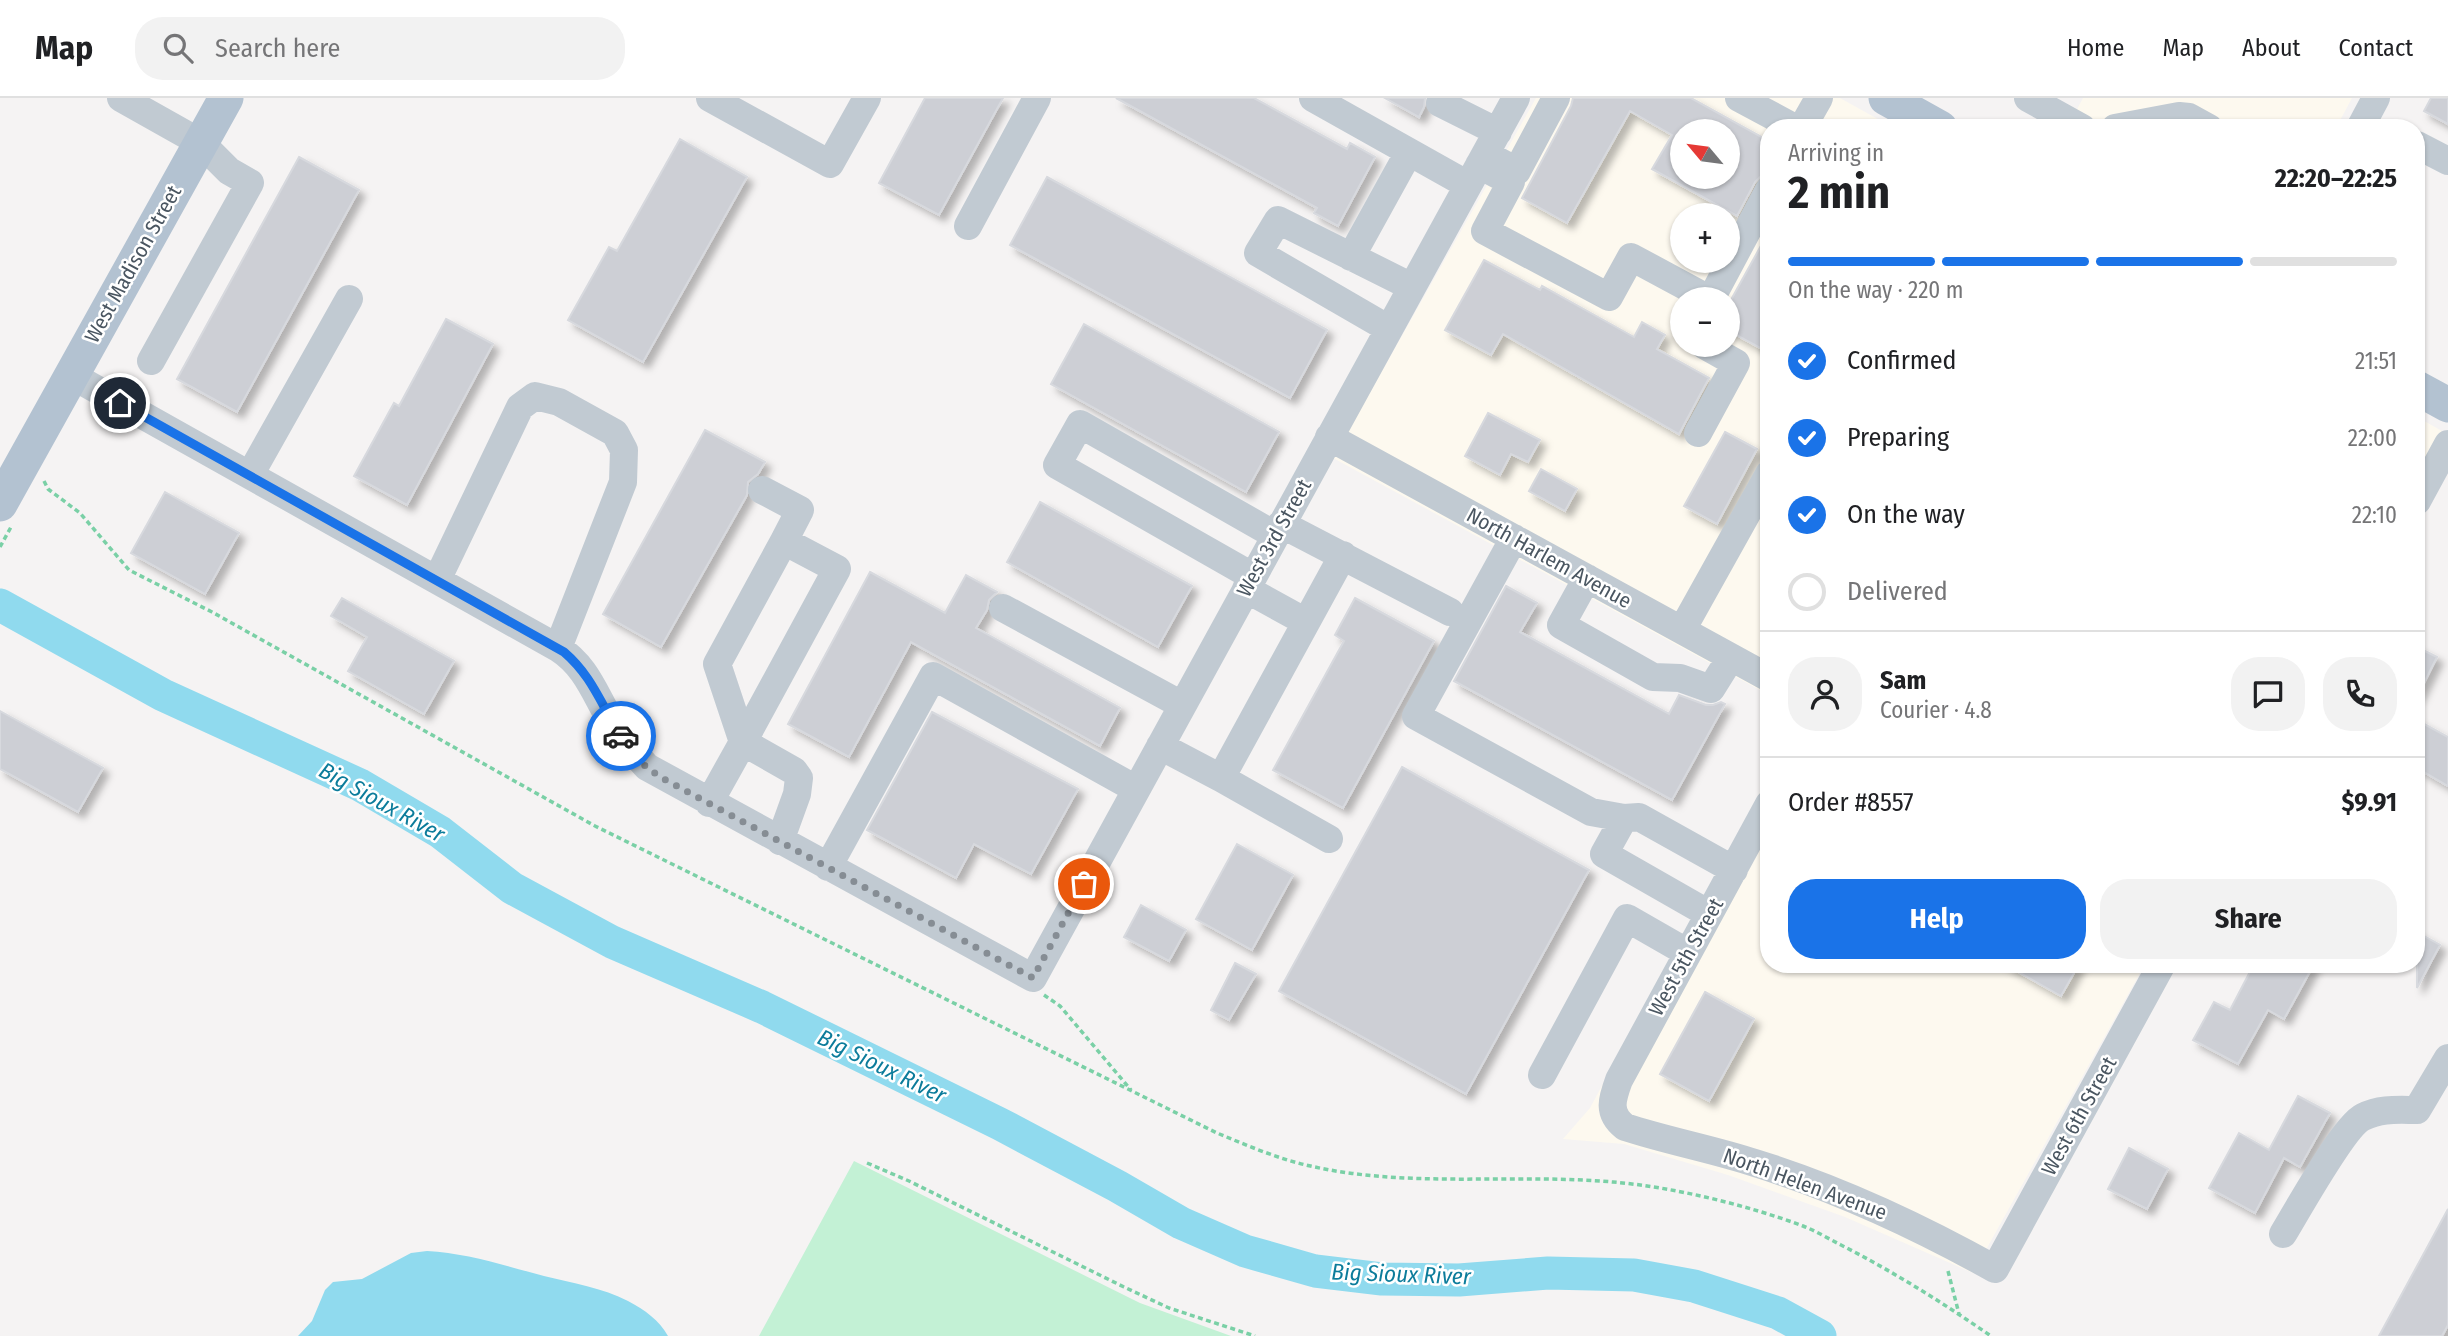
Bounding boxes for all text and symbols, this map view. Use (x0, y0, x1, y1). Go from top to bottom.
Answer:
search box (135, 17, 625, 80)
text: Map (35, 28, 93, 68)
icon: search (159, 29, 197, 67)
text: Search here (215, 33, 340, 64)
text: Home (2067, 34, 2124, 62)
text: Map (2162, 34, 2204, 62)
text: About (2242, 34, 2300, 62)
text: Contact (2338, 34, 2413, 62)
north arrow (1670, 119, 1740, 189)
map controls (1670, 119, 1740, 357)
text: Arriving in (1788, 139, 1884, 167)
text: 22:20–22:25 (2275, 163, 2397, 194)
text: 2 min (1788, 165, 1890, 220)
street label: West Madison Street (79, 181, 187, 347)
button: + (1670, 203, 1740, 273)
text: On the way · 220 m (1788, 276, 1963, 304)
button: − (1670, 287, 1740, 357)
icon: check (1788, 342, 1826, 380)
text: Confirmed (1847, 345, 1957, 376)
text: 21:51 (2355, 347, 2397, 375)
pin (90, 373, 150, 433)
icon: home (101, 384, 139, 422)
icon: check (1788, 419, 1826, 457)
text: Preparing (1847, 422, 1949, 453)
text: 22:00 (2348, 424, 2397, 452)
street label: West 3rd Street (1231, 474, 1317, 601)
icon: check (1788, 496, 1826, 534)
text: On the way (1847, 499, 1965, 530)
text: 22:10 (2352, 501, 2397, 529)
street label: North Harlem Avenue (1462, 502, 1636, 614)
text: Delivered (1847, 576, 1948, 607)
button: person (1788, 657, 1862, 731)
button: chat (2231, 657, 2305, 731)
button: phone (2323, 657, 2397, 731)
text: Sam (1880, 665, 1926, 696)
text: Courier · 4.8 (1880, 696, 1992, 724)
courier (586, 701, 656, 771)
icon: car (602, 717, 640, 755)
water label: Big Sioux River (314, 756, 451, 849)
text: Order #8557 (1788, 787, 1914, 818)
text: $9.91 (2342, 787, 2397, 818)
pin (1054, 854, 1114, 914)
icon: bag (1065, 865, 1103, 903)
button: Help (1788, 879, 2086, 959)
button: Share (2100, 879, 2397, 959)
street label: West 5th Street (1643, 893, 1729, 1020)
water label: Big Sioux River (813, 1023, 952, 1110)
street label: West 6th Street (2036, 1052, 2122, 1180)
street label: North Helen Avenue (1720, 1142, 1890, 1226)
water label: Big Sioux River (1331, 1258, 1472, 1290)

